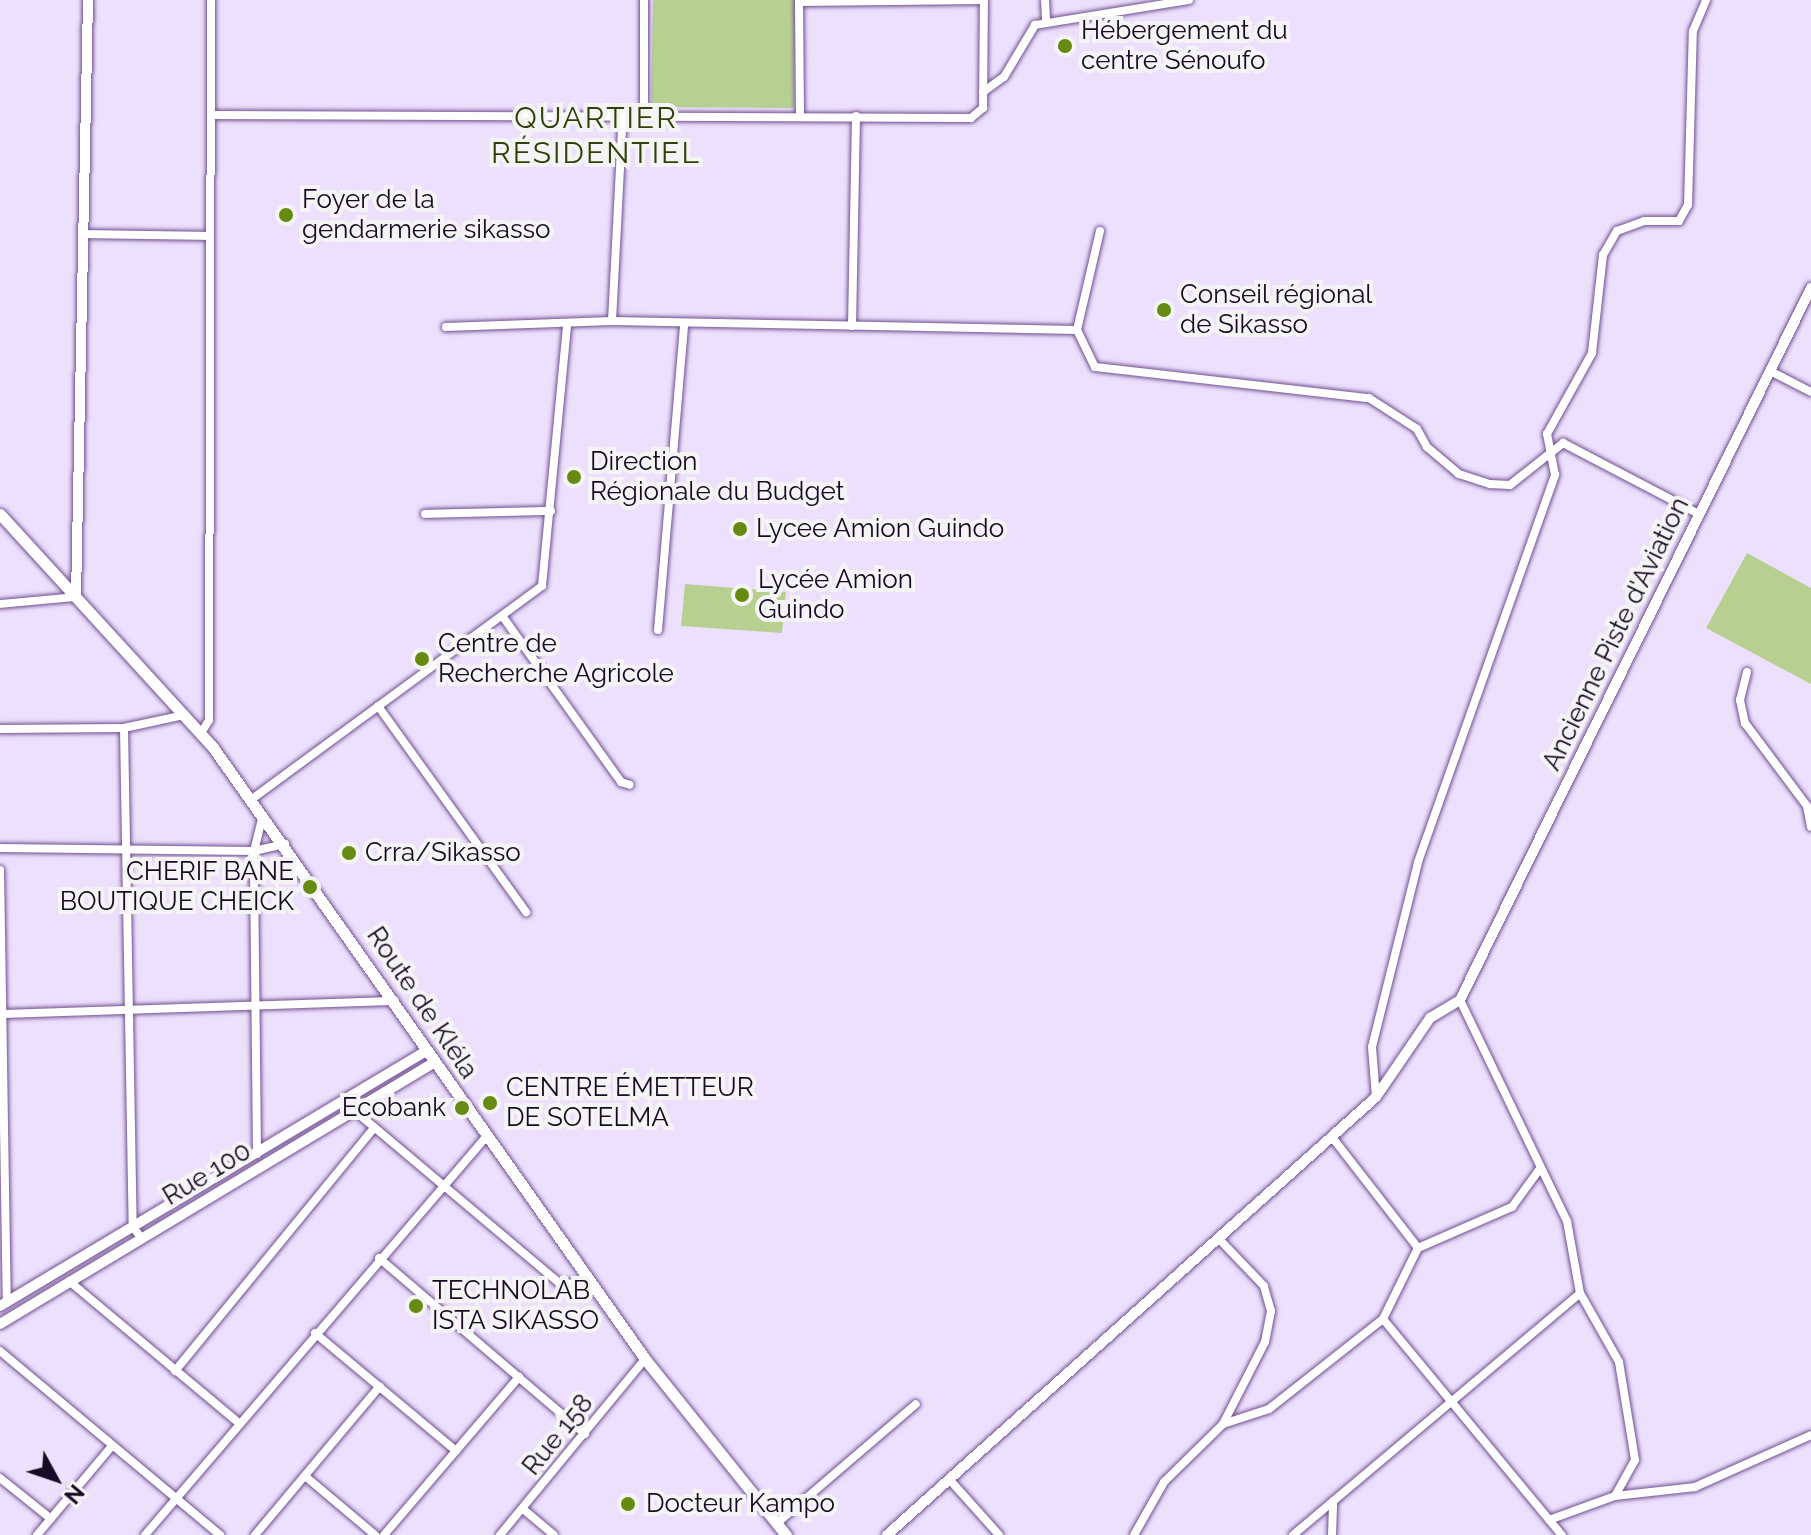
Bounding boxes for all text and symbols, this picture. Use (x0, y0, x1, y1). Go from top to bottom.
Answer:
place label: Hébergement du centre Sénoufo (1081, 15, 1288, 76)
marker: Hébergement du centre Sénoufo (1056, 37, 1074, 55)
district label: QUARTIER RÉSIDENTIEL (491, 100, 701, 170)
place label: Foyer de la gendarmerie sikasso (302, 184, 551, 246)
marker: Foyer de la gendarmerie sikasso (277, 206, 295, 224)
place label: Conseil régional de Sikasso (1180, 279, 1373, 340)
marker: Conseil régional de Sikasso (1155, 301, 1173, 319)
place label: Direction Régionale du Budget (590, 446, 844, 508)
marker: Direction Régionale du Budget (565, 468, 583, 486)
street label: Ancienne Piste d'Aviation (1536, 492, 1696, 776)
place label: Lycee Amion Guindo (756, 513, 1005, 545)
marker: Lycee Amion Guindo (731, 520, 749, 538)
place label: Lycée Amion Guindo (758, 564, 914, 626)
marker: Lycée Amion Guindo (733, 586, 751, 604)
place label: Centre de Recherche Agricole (438, 628, 675, 690)
marker: Centre de Recherche Agricole (413, 650, 431, 668)
place label: Crra/Sikasso (365, 837, 521, 869)
marker: Crra/Sikasso (340, 844, 358, 862)
place label: CHERIF BANE BOUTIQUE CHEICK (60, 856, 294, 918)
marker: CHERIF BANE BOUTIQUE CHEICK (301, 878, 319, 896)
street label: Route de Kléla (360, 921, 484, 1085)
place label: CENTRE ÉMETTEUR DE SOTELMA (506, 1072, 754, 1134)
place label: Ecobank (342, 1092, 446, 1124)
marker: CENTRE ÉMETTEUR DE SOTELMA (481, 1094, 499, 1112)
marker: Ecobank (453, 1099, 471, 1117)
street label: Rue 100 (157, 1136, 257, 1212)
place label: TECHNOLAB ISTA SIKASSO (432, 1275, 600, 1336)
marker: TECHNOLAB ISTA SIKASSO (407, 1297, 425, 1315)
street label: Rue 158 (516, 1388, 600, 1482)
north arrow (16, 1439, 96, 1519)
text: N (59, 1480, 90, 1509)
place label: Docteur Kampo (646, 1488, 836, 1520)
marker: Docteur Kampo (617, 1493, 639, 1515)

